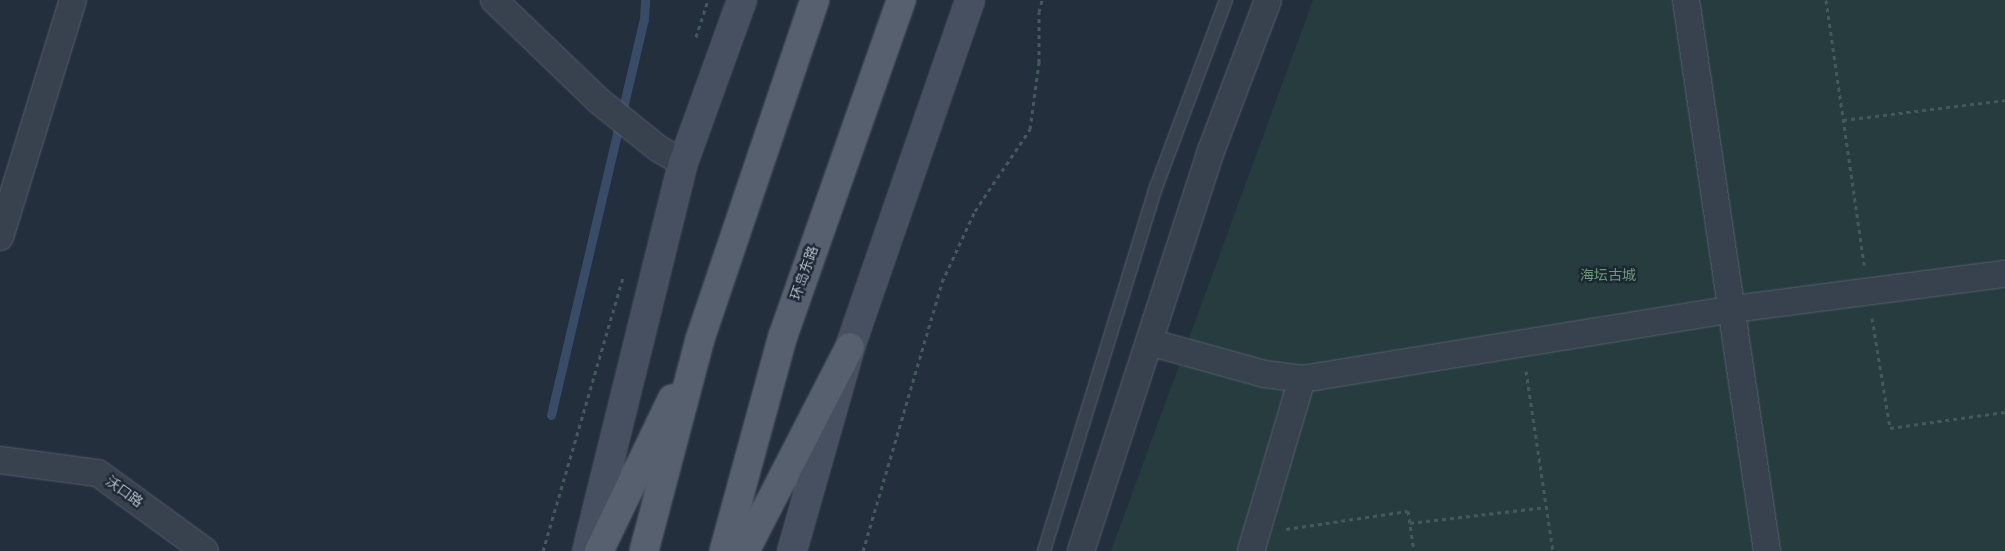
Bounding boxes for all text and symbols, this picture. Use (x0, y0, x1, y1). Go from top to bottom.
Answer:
street label: 环岛东路 (788, 244, 822, 302)
park label: 海坛古城 (1580, 268, 1636, 284)
street label: 沃口路 (102, 473, 146, 511)

